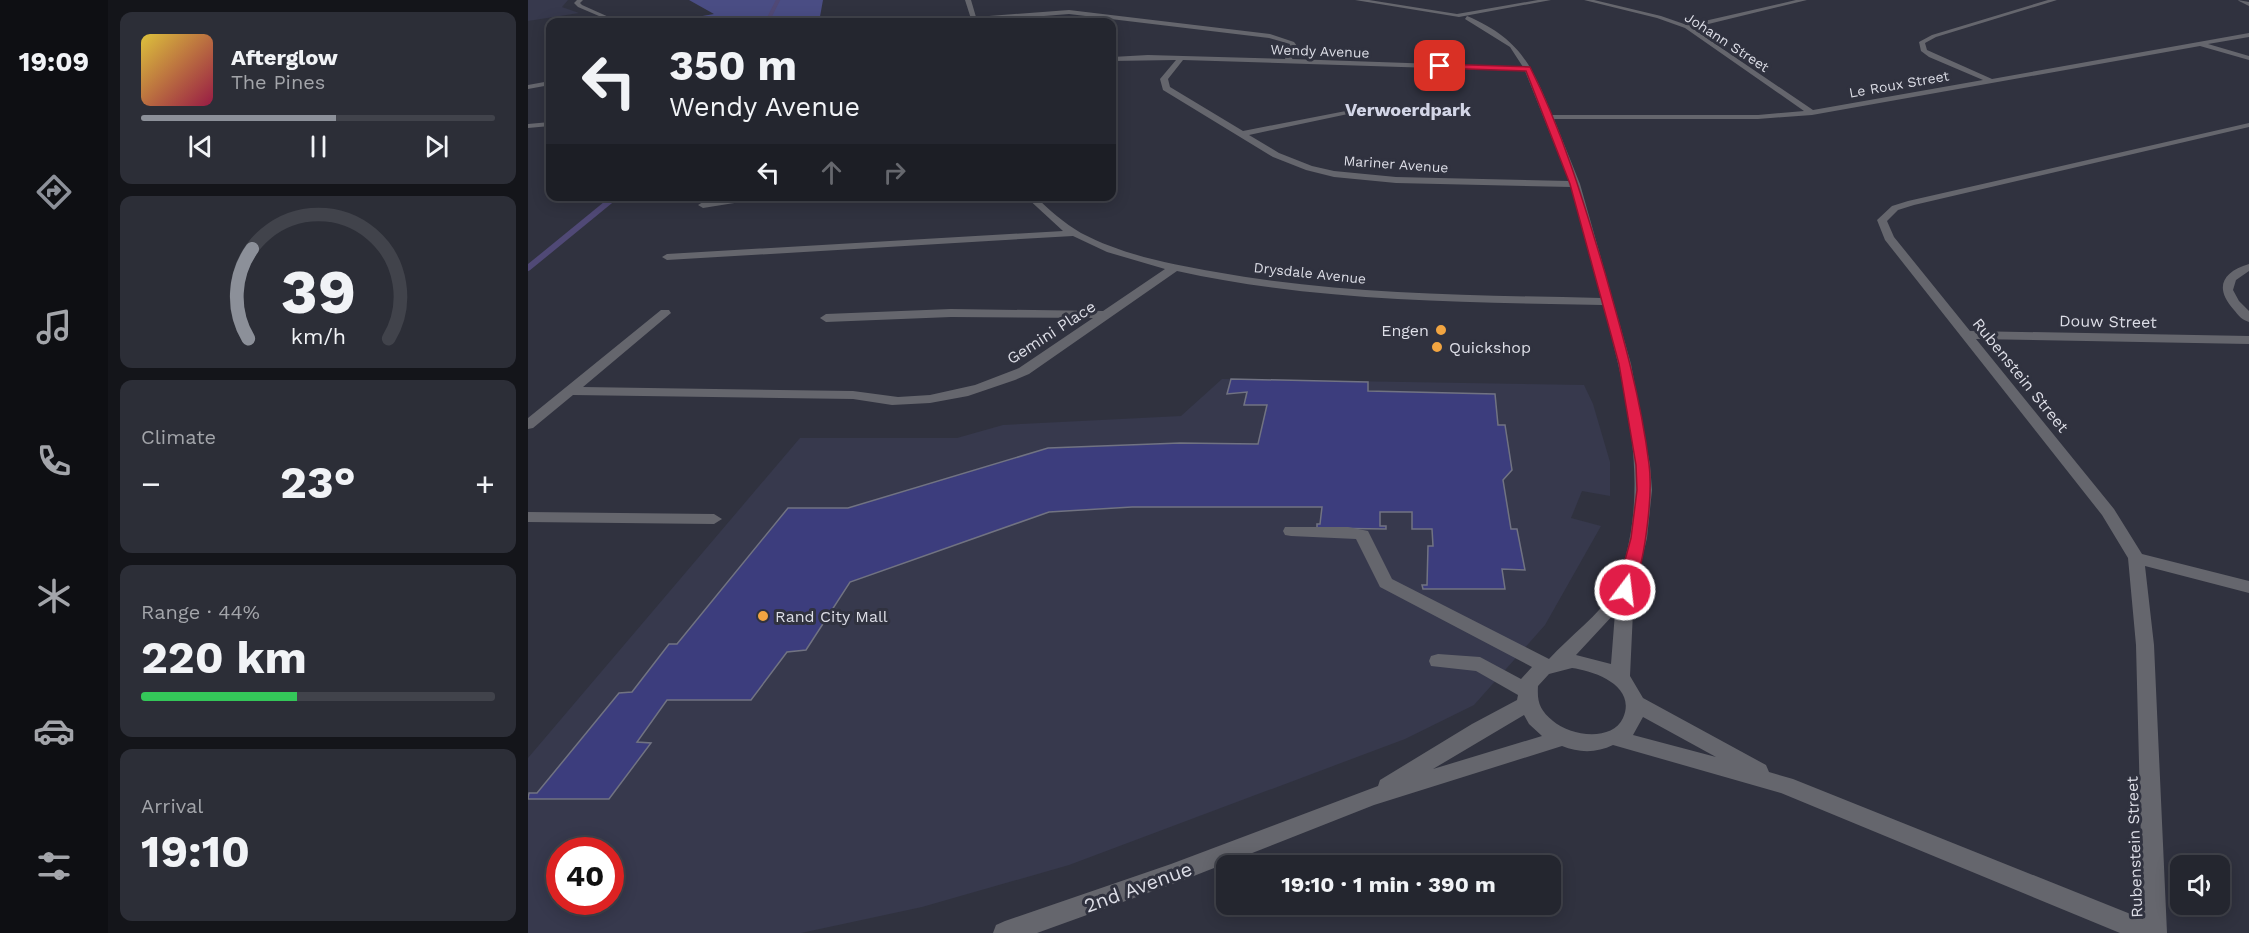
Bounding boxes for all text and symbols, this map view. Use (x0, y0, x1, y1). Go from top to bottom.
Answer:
street label: Johann Street (1682, 9, 1772, 75)
pin (1414, 40, 1465, 91)
text: 350 m (669, 41, 797, 90)
street label: Wendy Avenue (1270, 41, 1370, 61)
icon: left (570, 42, 648, 120)
text: Afterglow (231, 45, 338, 70)
text: 19:09 (19, 46, 89, 78)
icon: arrive (1423, 49, 1456, 82)
street label: Le Roux Street (1848, 67, 1950, 101)
text: The Pines (231, 70, 325, 94)
text: Wendy Avenue (669, 91, 860, 123)
district label: Verwoerdpark (1345, 99, 1472, 120)
icon: previous (184, 130, 217, 163)
icon: pause (302, 130, 335, 163)
icon: next (420, 130, 453, 163)
street label: Mariner Avenue (1343, 152, 1449, 176)
icon: left (752, 156, 785, 189)
icon: ahead (815, 156, 848, 189)
icon: right (878, 156, 911, 189)
icon: directions (33, 171, 75, 213)
text: 39 (280, 255, 356, 328)
street label: Drysdale Avenue (1253, 259, 1367, 287)
street label: Gemini Place (1003, 297, 1099, 368)
icon: music (33, 306, 75, 348)
street label: Douw Street (2059, 311, 2157, 332)
street label: Rubenstein Street (1969, 314, 2073, 437)
place label: Engen (1381, 321, 1429, 340)
marker: Engen (1434, 323, 1448, 337)
text: km/h (290, 325, 346, 350)
place label: Quickshop (1449, 338, 1531, 357)
marker: Quickshop (1430, 340, 1444, 354)
text: Climate (141, 425, 216, 449)
icon: phone (33, 440, 75, 482)
text: 23° (280, 456, 356, 509)
text: − (141, 464, 161, 503)
text: + (475, 464, 495, 503)
position arrow (1593, 558, 1657, 622)
icon: climate (33, 575, 75, 617)
text: Range · 44% (141, 600, 260, 624)
place label: Rand City Mall (775, 607, 888, 626)
marker: Rand City Mall (756, 609, 770, 623)
text: 220 km (141, 631, 307, 684)
icon: car (33, 710, 75, 752)
street label: Rubenstein Street (2123, 776, 2146, 918)
text: Arrival (141, 794, 203, 818)
text: 19:10 (141, 825, 250, 878)
speed limit sign: 40 (546, 837, 624, 915)
icon: filters (33, 845, 75, 887)
map controls (2170, 855, 2230, 915)
button: sound (2170, 855, 2230, 915)
street label: 2nd Avenue (1081, 856, 1195, 918)
text: 19:10 · 1 min · 390 m (1281, 872, 1496, 897)

